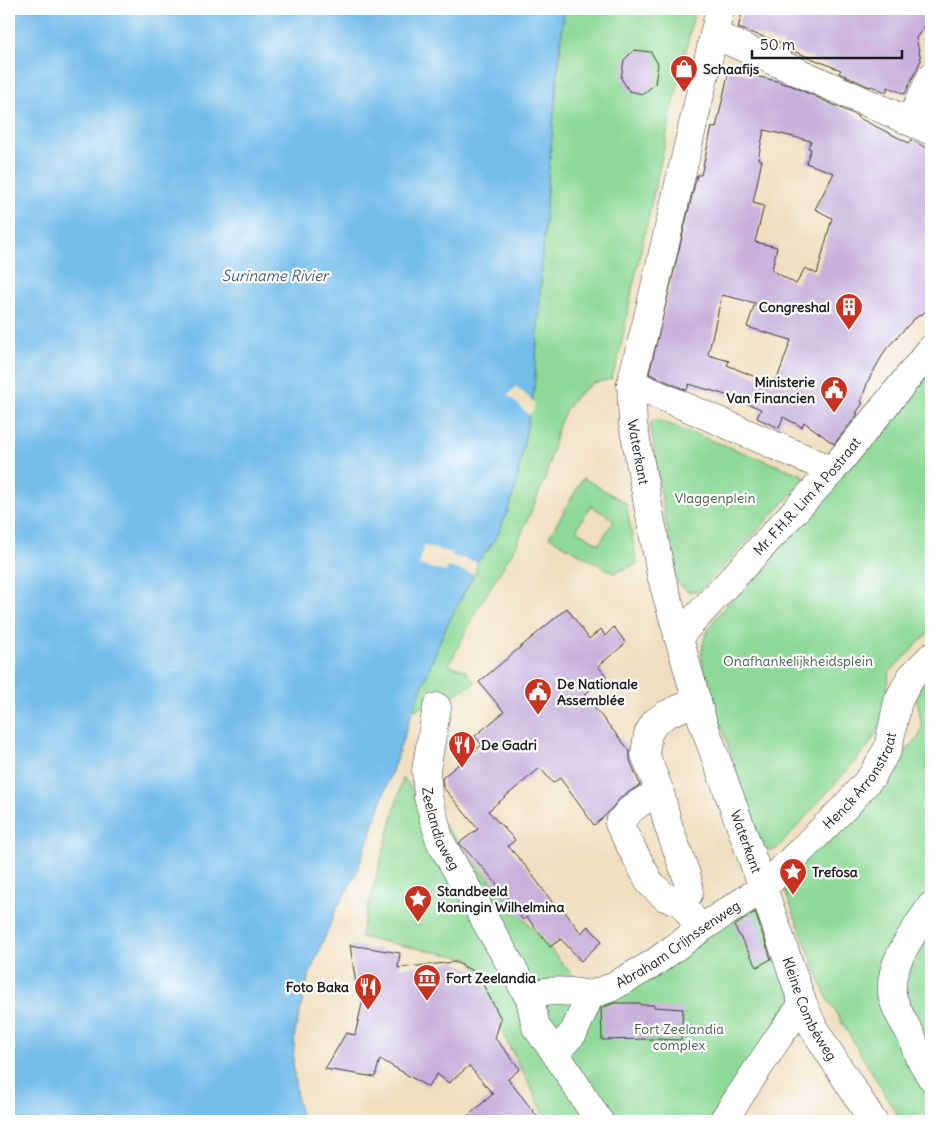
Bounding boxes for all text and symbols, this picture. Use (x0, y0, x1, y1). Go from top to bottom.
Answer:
scale bar (752, 28, 902, 60)
text: 50 m (760, 35, 795, 54)
shop icon: Schaafijs (669, 54, 699, 93)
place label: Schaafijs (703, 60, 760, 78)
water label: Suriname Rivier (222, 266, 330, 285)
building icon: Congreshal (834, 292, 864, 331)
place label: Congreshal (759, 298, 830, 316)
place label: Ministerie Van Financien (726, 373, 815, 407)
public building icon: Ministerie Van Financien (819, 375, 849, 414)
street label: Waterkant (623, 418, 653, 486)
street label: Mr. F.H.R. Lim A Postraat (749, 433, 865, 559)
park label: Vlaggenplein (674, 489, 756, 507)
park label: Onafhankelijkheidsplein (723, 652, 873, 670)
place label: De Nationale Assemblée (557, 675, 638, 709)
public building icon: De Nationale Assemblée (523, 677, 553, 716)
restaurant icon: De Gadri (447, 730, 477, 769)
street label: Henck Arronstraat (819, 730, 900, 833)
place label: De Gadri (481, 736, 537, 754)
street label: Zeelandiaweg (418, 787, 464, 873)
street label: Waterkant (726, 807, 766, 876)
place icon: Trefosa (778, 857, 808, 896)
place label: Trefosa (812, 863, 858, 881)
place label: Standbeeld Koningin Wilhelmina (437, 882, 564, 916)
place icon: Standbeeld Koningin Wilhelmina (403, 884, 433, 923)
street label: Abraham Crijnssenweg (612, 896, 744, 992)
street label: Kleine Combéweg (778, 954, 841, 1064)
museum icon: Fort Zeelandia (412, 963, 442, 1002)
place label: Fort Zeelandia (446, 969, 536, 987)
restaurant icon: Foto Baka (353, 972, 383, 1011)
place label: Foto Baka (286, 978, 349, 996)
park label: Fort Zeelandia complex (634, 1020, 724, 1054)

